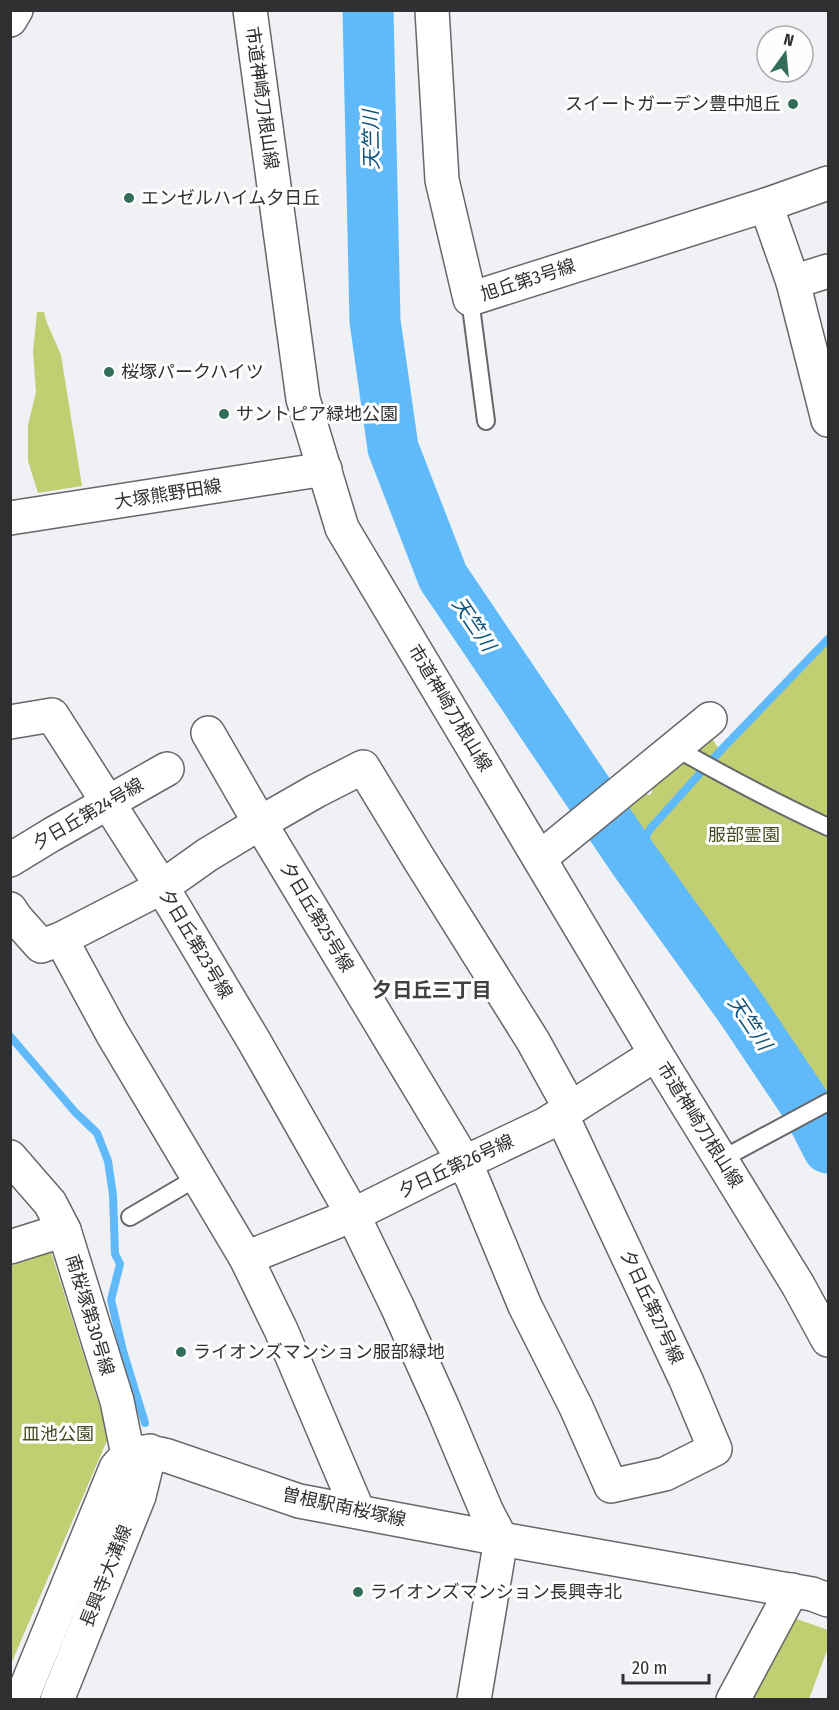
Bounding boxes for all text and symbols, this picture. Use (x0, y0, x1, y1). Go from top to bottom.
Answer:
north arrow (755, 24, 815, 84)
street label: 市道神崎刀根山線 (241, 25, 283, 171)
text: N (782, 30, 796, 50)
place label: スイートガーデン豊中旭丘 (565, 93, 781, 115)
marker: スイートガーデン豊中旭丘 (786, 97, 800, 111)
water label: 天竺川 (358, 108, 384, 170)
place label: エンゼルハイム夕日丘 (141, 187, 320, 209)
marker: エンゼルハイム夕日丘 (122, 191, 136, 205)
street label: 旭丘第3号線 (478, 254, 578, 306)
place label: 桜塚パークハイツ (121, 361, 264, 383)
marker: 桜塚パークハイツ (102, 365, 116, 379)
place label: サントピア緑地公園 (236, 403, 398, 425)
marker: サントピア緑地公園 (217, 407, 231, 421)
street label: 大塚熊野田線 (113, 475, 223, 513)
water label: 天竺川 (447, 592, 502, 657)
street label: 市道神崎刀根山線 (403, 641, 497, 775)
street label: 夕日丘第24号線 (29, 773, 147, 855)
park label: 服部霊園 (708, 824, 780, 846)
street label: 夕日丘第25号線 (276, 858, 358, 976)
street label: 夕日丘第23号線 (155, 885, 237, 1003)
district label: 夕日丘三丁目 (372, 978, 492, 1002)
water label: 天竺川 (723, 991, 778, 1056)
street label: 市道神崎刀根山線 (653, 1058, 747, 1192)
street label: 夕日丘第26号線 (395, 1130, 517, 1202)
street label: 夕日丘第27号線 (616, 1247, 688, 1367)
street label: 南桜塚第30号線 (61, 1252, 119, 1378)
place label: ライオンズマンション服部緑地 (193, 1341, 445, 1363)
marker: ライオンズマンション服部緑地 (174, 1345, 188, 1359)
park label: 皿池公園 (22, 1423, 94, 1445)
street label: 曽根駅南桜塚線 (280, 1483, 408, 1531)
street label: 長興寺大溝線 (76, 1522, 136, 1630)
place label: ライオンズマンション長興寺北 (370, 1581, 622, 1603)
marker: ライオンズマンション長興寺北 (351, 1585, 365, 1599)
scale bar (623, 1647, 708, 1685)
text: 20 m (632, 1657, 667, 1679)

